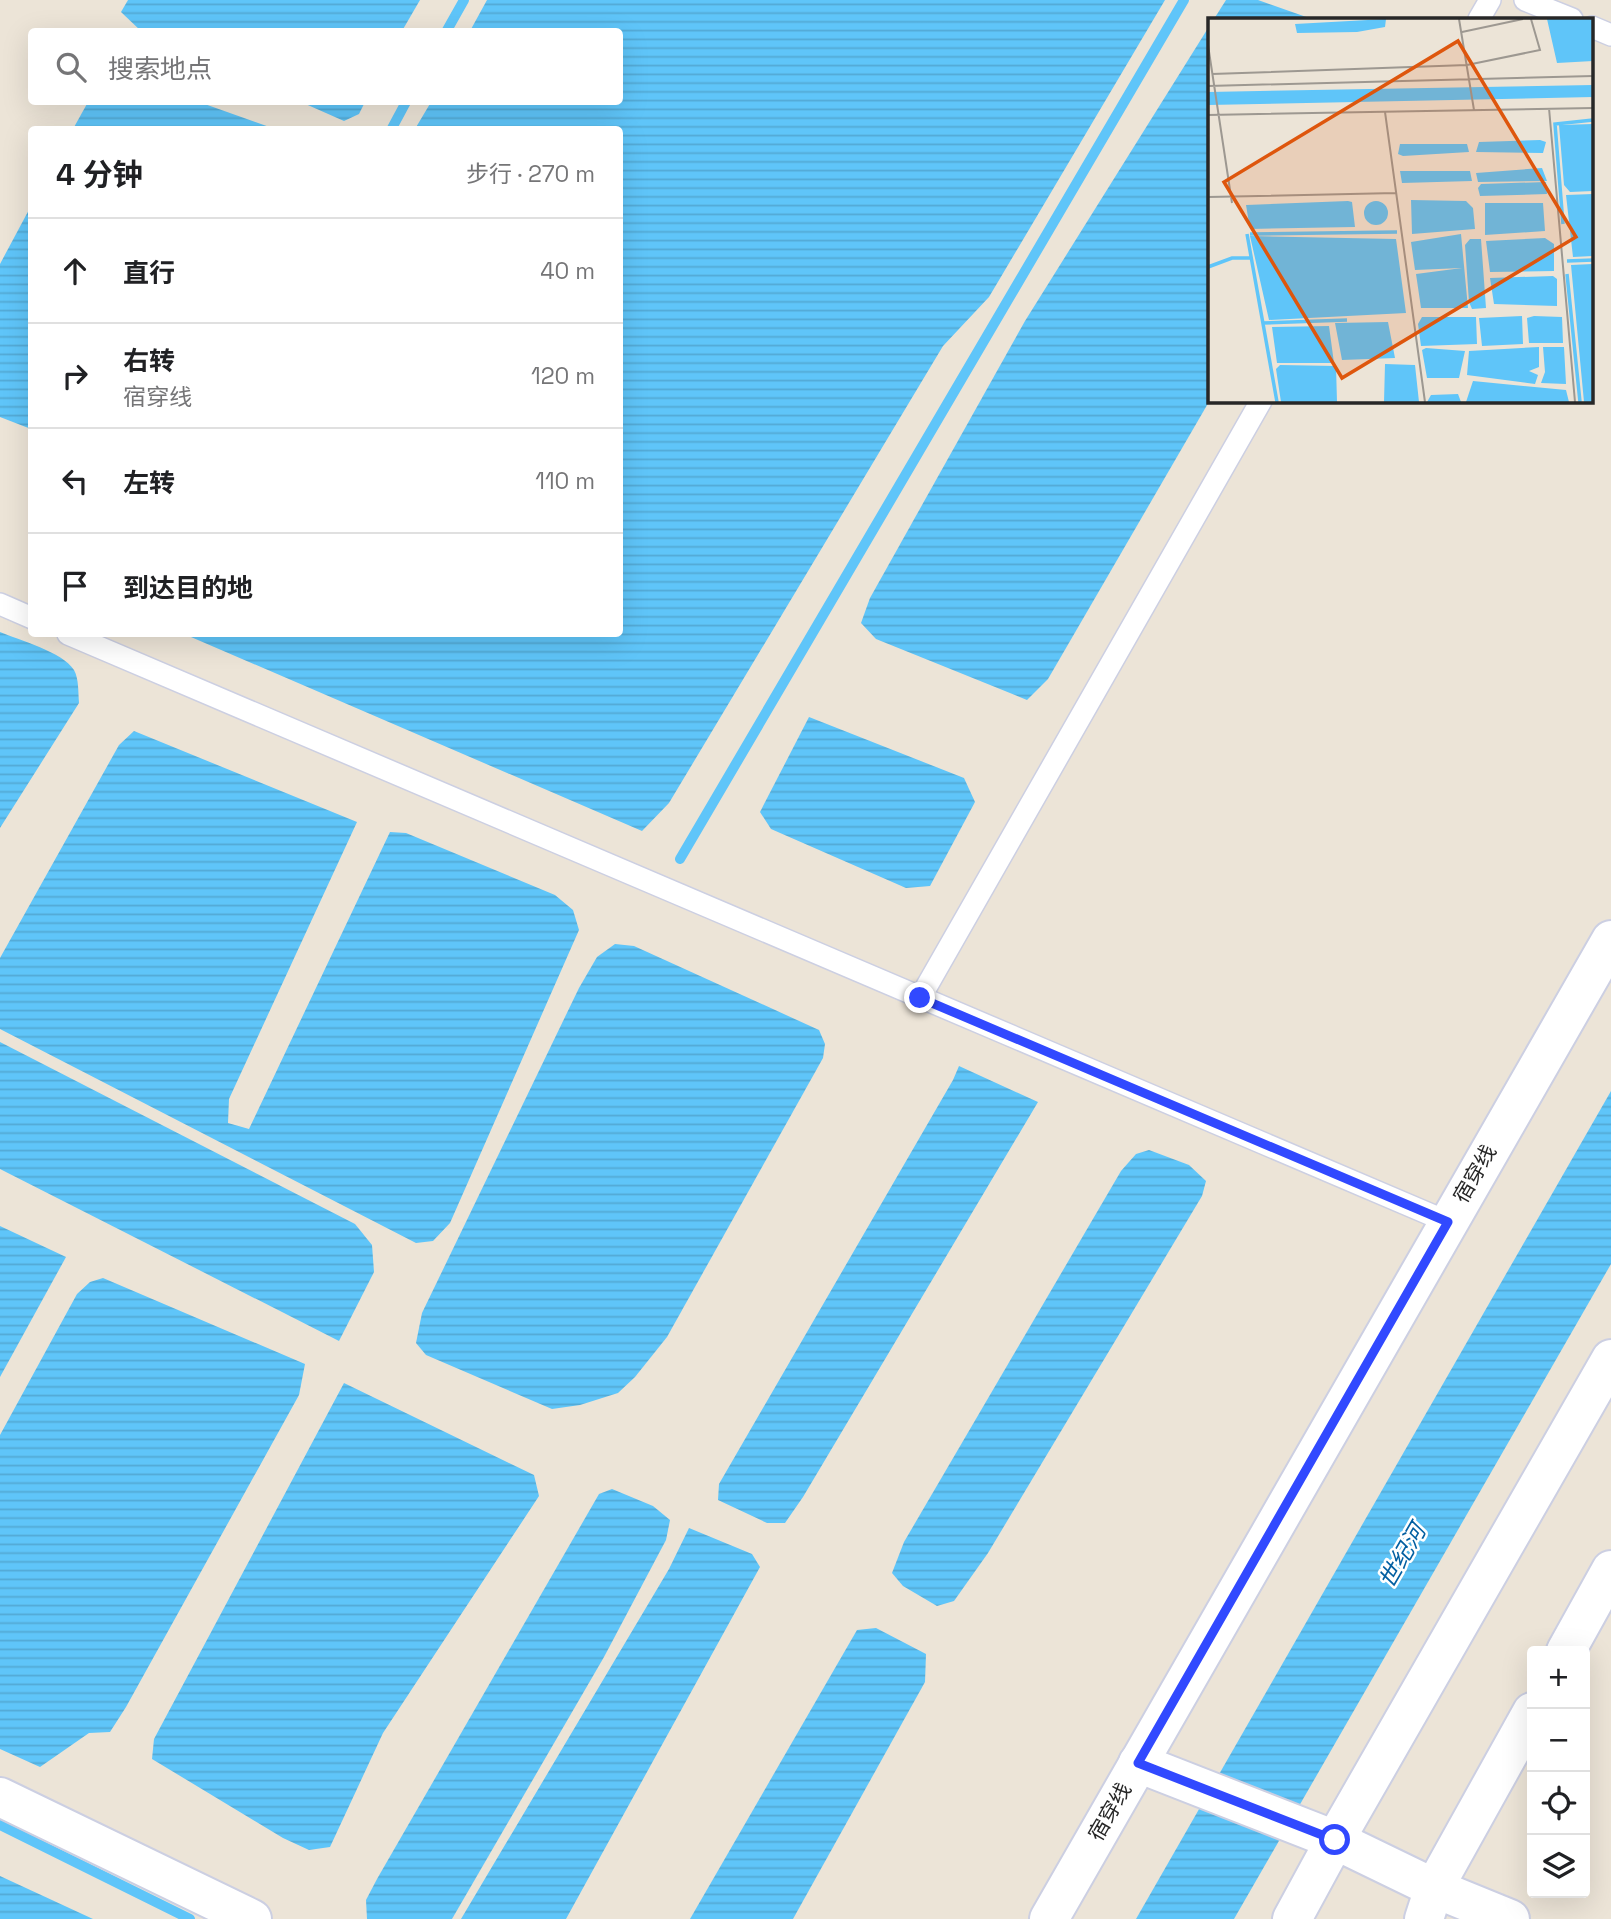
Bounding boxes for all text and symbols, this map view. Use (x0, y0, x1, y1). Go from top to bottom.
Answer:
inset map (1208, 18, 1594, 402)
search box (28, 28, 623, 105)
icon: search (52, 48, 90, 86)
text: 搜索地点 (108, 52, 212, 86)
text: 4 分钟 (56, 155, 143, 194)
text: 步行 · 270 m (466, 159, 595, 189)
icon: ahead (56, 252, 94, 290)
text: 直行 (123, 256, 175, 290)
text: 40 m (540, 256, 595, 286)
text: 右转 (123, 344, 175, 378)
icon: right (56, 357, 94, 395)
text: 120 m (531, 361, 595, 391)
text: 宿穿线 (123, 382, 192, 412)
icon: left (56, 462, 94, 500)
text: 左转 (123, 466, 175, 500)
text: 110 m (535, 466, 595, 496)
icon: arrive (56, 567, 94, 605)
text: 到达目的地 (123, 571, 253, 605)
route end (904, 982, 935, 1013)
street label: 宿穿线 (1447, 1140, 1502, 1208)
water label: 世纪河 (1372, 1515, 1434, 1593)
map controls (1527, 1646, 1590, 1898)
button: + (1527, 1646, 1590, 1709)
button: − (1527, 1709, 1590, 1772)
button: locate (1527, 1772, 1590, 1835)
street label: 宿穿线 (1082, 1778, 1137, 1846)
route start (1319, 1824, 1350, 1855)
button: layers (1527, 1835, 1590, 1898)

